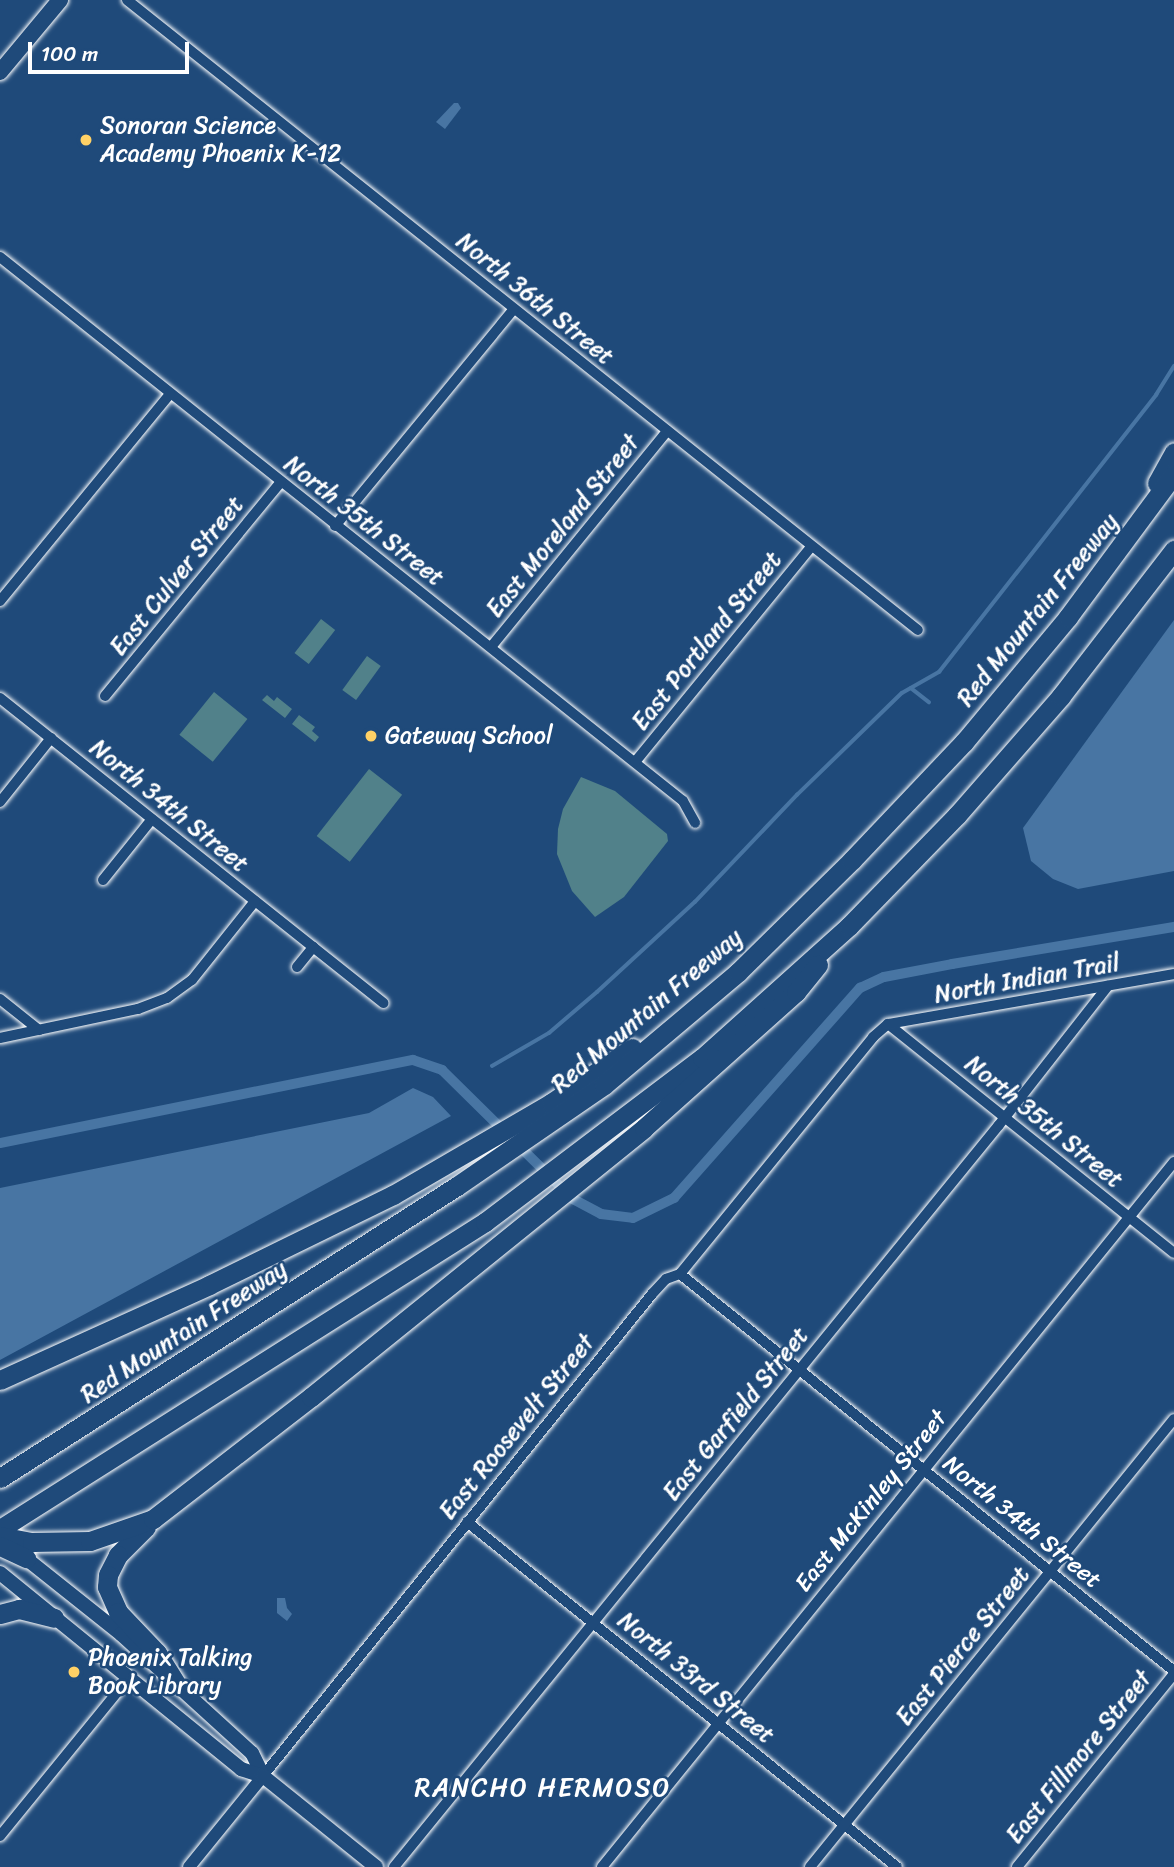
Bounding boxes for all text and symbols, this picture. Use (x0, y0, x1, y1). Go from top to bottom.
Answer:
scale bar (32, 28, 192, 72)
text: 100 m (41, 35, 98, 73)
place label: Sonoran Science Academy Phoenix K-12 (100, 112, 341, 168)
marker: Sonoran Science Academy Phoenix K-12 (78, 132, 94, 148)
street label: North 36th Street (451, 227, 619, 371)
street label: East Moreland Street (480, 428, 646, 624)
street label: North 35th Street (278, 450, 450, 592)
street label: East Culver Street (104, 490, 250, 662)
street label: Red Mountain Freeway (951, 508, 1125, 712)
street label: East Portland Street (626, 546, 788, 736)
place label: Gateway School (385, 722, 553, 750)
marker: Gateway School (363, 728, 379, 744)
street label: North 34th Street (84, 733, 254, 879)
street label: Red Mountain Freeway (546, 923, 748, 1099)
street label: North Indian Trail (932, 949, 1122, 1009)
street label: North 35th Street (959, 1049, 1129, 1195)
street label: Red Mountain Freeway (75, 1254, 293, 1410)
street label: East Garfield Street (657, 1321, 815, 1507)
street label: East Roosevelt Street (433, 1328, 601, 1526)
street label: East McKinley Street (789, 1404, 953, 1598)
street label: North 34th Street (937, 1449, 1107, 1595)
street label: East Pierce Street (890, 1561, 1036, 1731)
street label: North 33rd Street (612, 1606, 780, 1750)
place label: Phoenix Talking Book Library (88, 1644, 252, 1700)
marker: Phoenix Talking Book Library (66, 1664, 82, 1680)
street label: East Fillmore Street (1000, 1665, 1158, 1849)
district label: RANCHO HERMOSO (417, 1772, 669, 1804)

